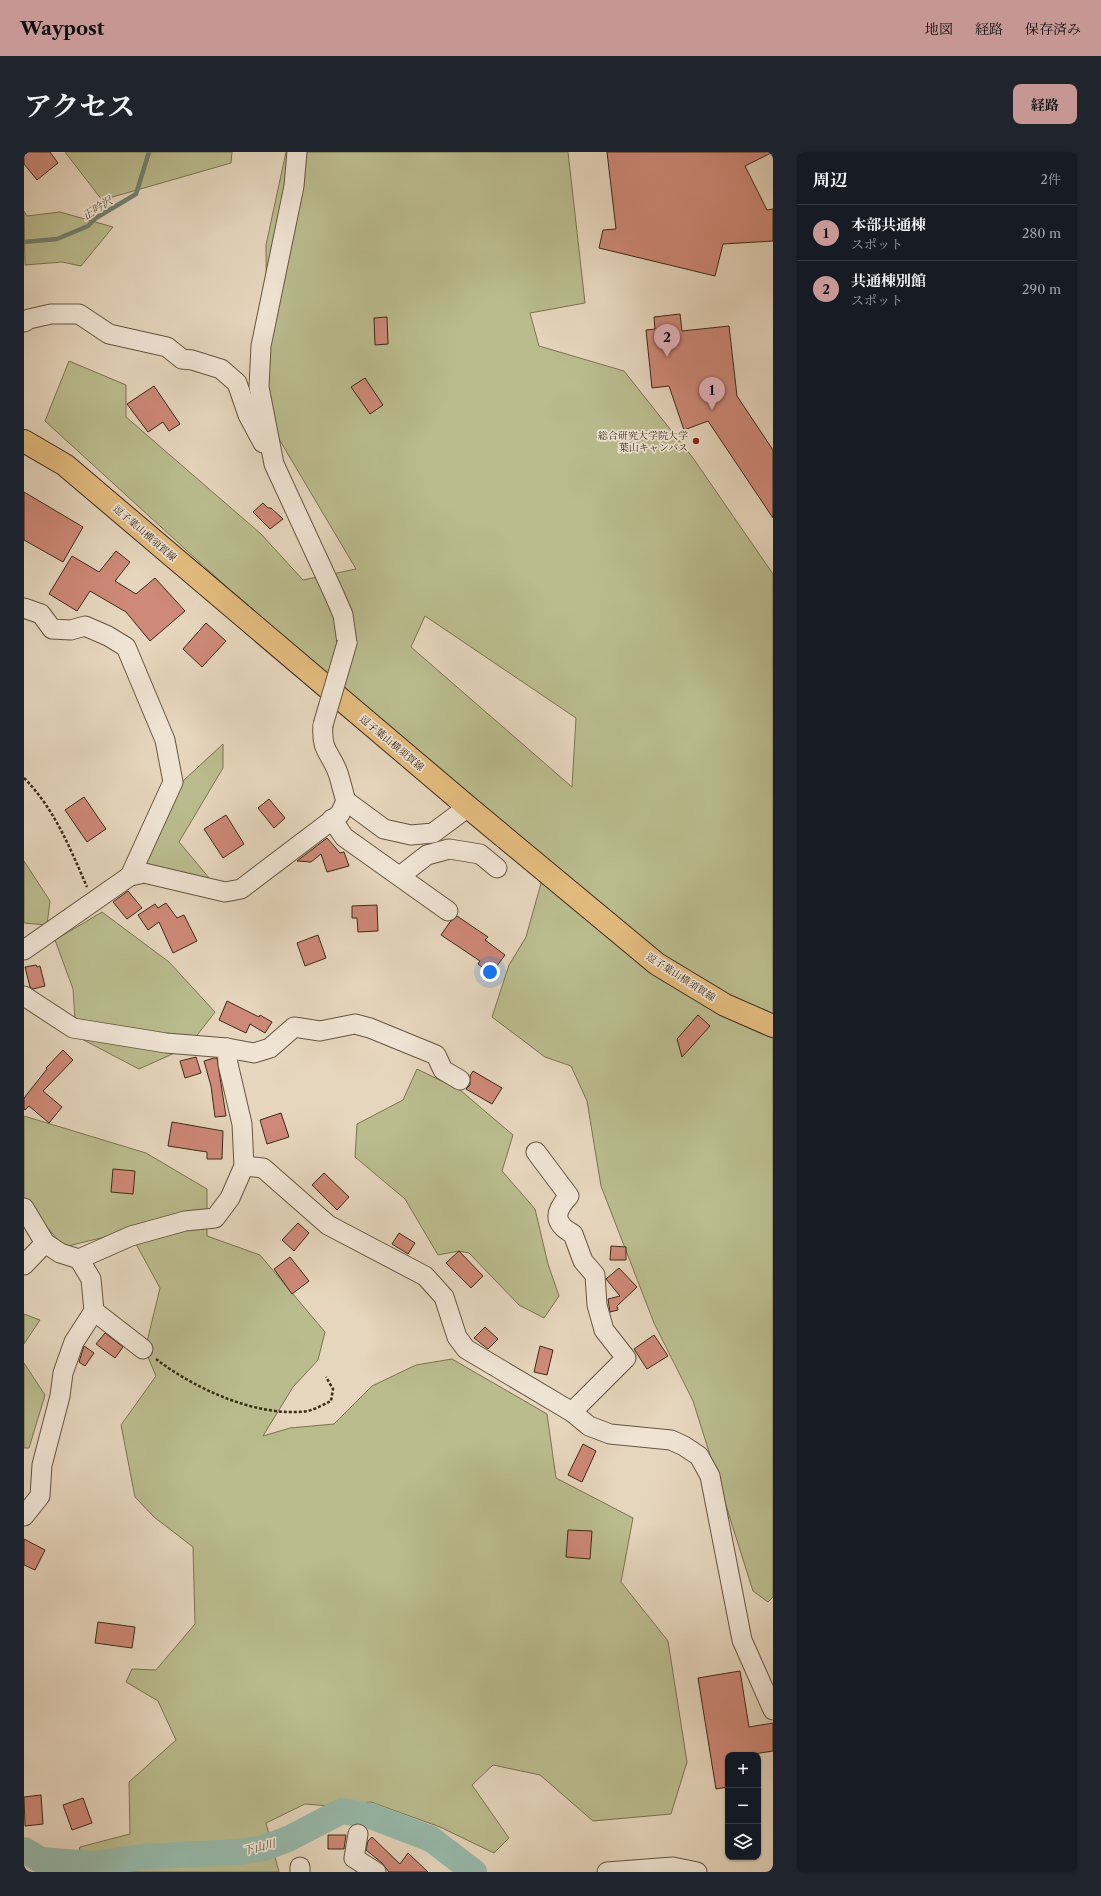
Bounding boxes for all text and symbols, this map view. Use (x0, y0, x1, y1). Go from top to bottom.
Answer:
text: Waypost (20, 17, 104, 40)
text: 地図 (925, 20, 953, 38)
text: 経路 (975, 20, 1003, 38)
text: 保存済み (1025, 20, 1081, 38)
button: 経路 (1013, 84, 1077, 124)
text: アクセス (24, 89, 135, 123)
text: 周辺 (813, 170, 847, 190)
text: 2件 (1041, 171, 1061, 187)
water label: 正吟沢 (79, 192, 116, 223)
text: 本部共通棟 (851, 215, 926, 234)
text: 1 (823, 225, 829, 241)
text: 280 m (1022, 225, 1061, 241)
text: スポット (851, 236, 903, 252)
text: 共通棟別館 (851, 271, 926, 290)
text: 2 (822, 281, 830, 297)
text: 290 m (1022, 281, 1061, 297)
text: スポット (851, 292, 903, 308)
pin: 2 (654, 324, 680, 357)
pin: 1 (699, 377, 725, 410)
place label: 総合研究大学院大学 葉山キャンパス (598, 429, 688, 454)
marker: 総合研究大学院大学 葉山キャンパス (691, 436, 701, 446)
street label: 逗子葉山横須賀線 (111, 502, 179, 564)
street label: 逗子葉山横須賀線 (357, 712, 427, 774)
street label: 逗子葉山横須賀線 (644, 950, 718, 1004)
your location (480, 962, 500, 982)
map controls (725, 1752, 761, 1860)
button: + (725, 1752, 761, 1788)
button: − (725, 1788, 761, 1824)
button: layers (725, 1824, 761, 1860)
water label: 下山川 (241, 1836, 278, 1858)

